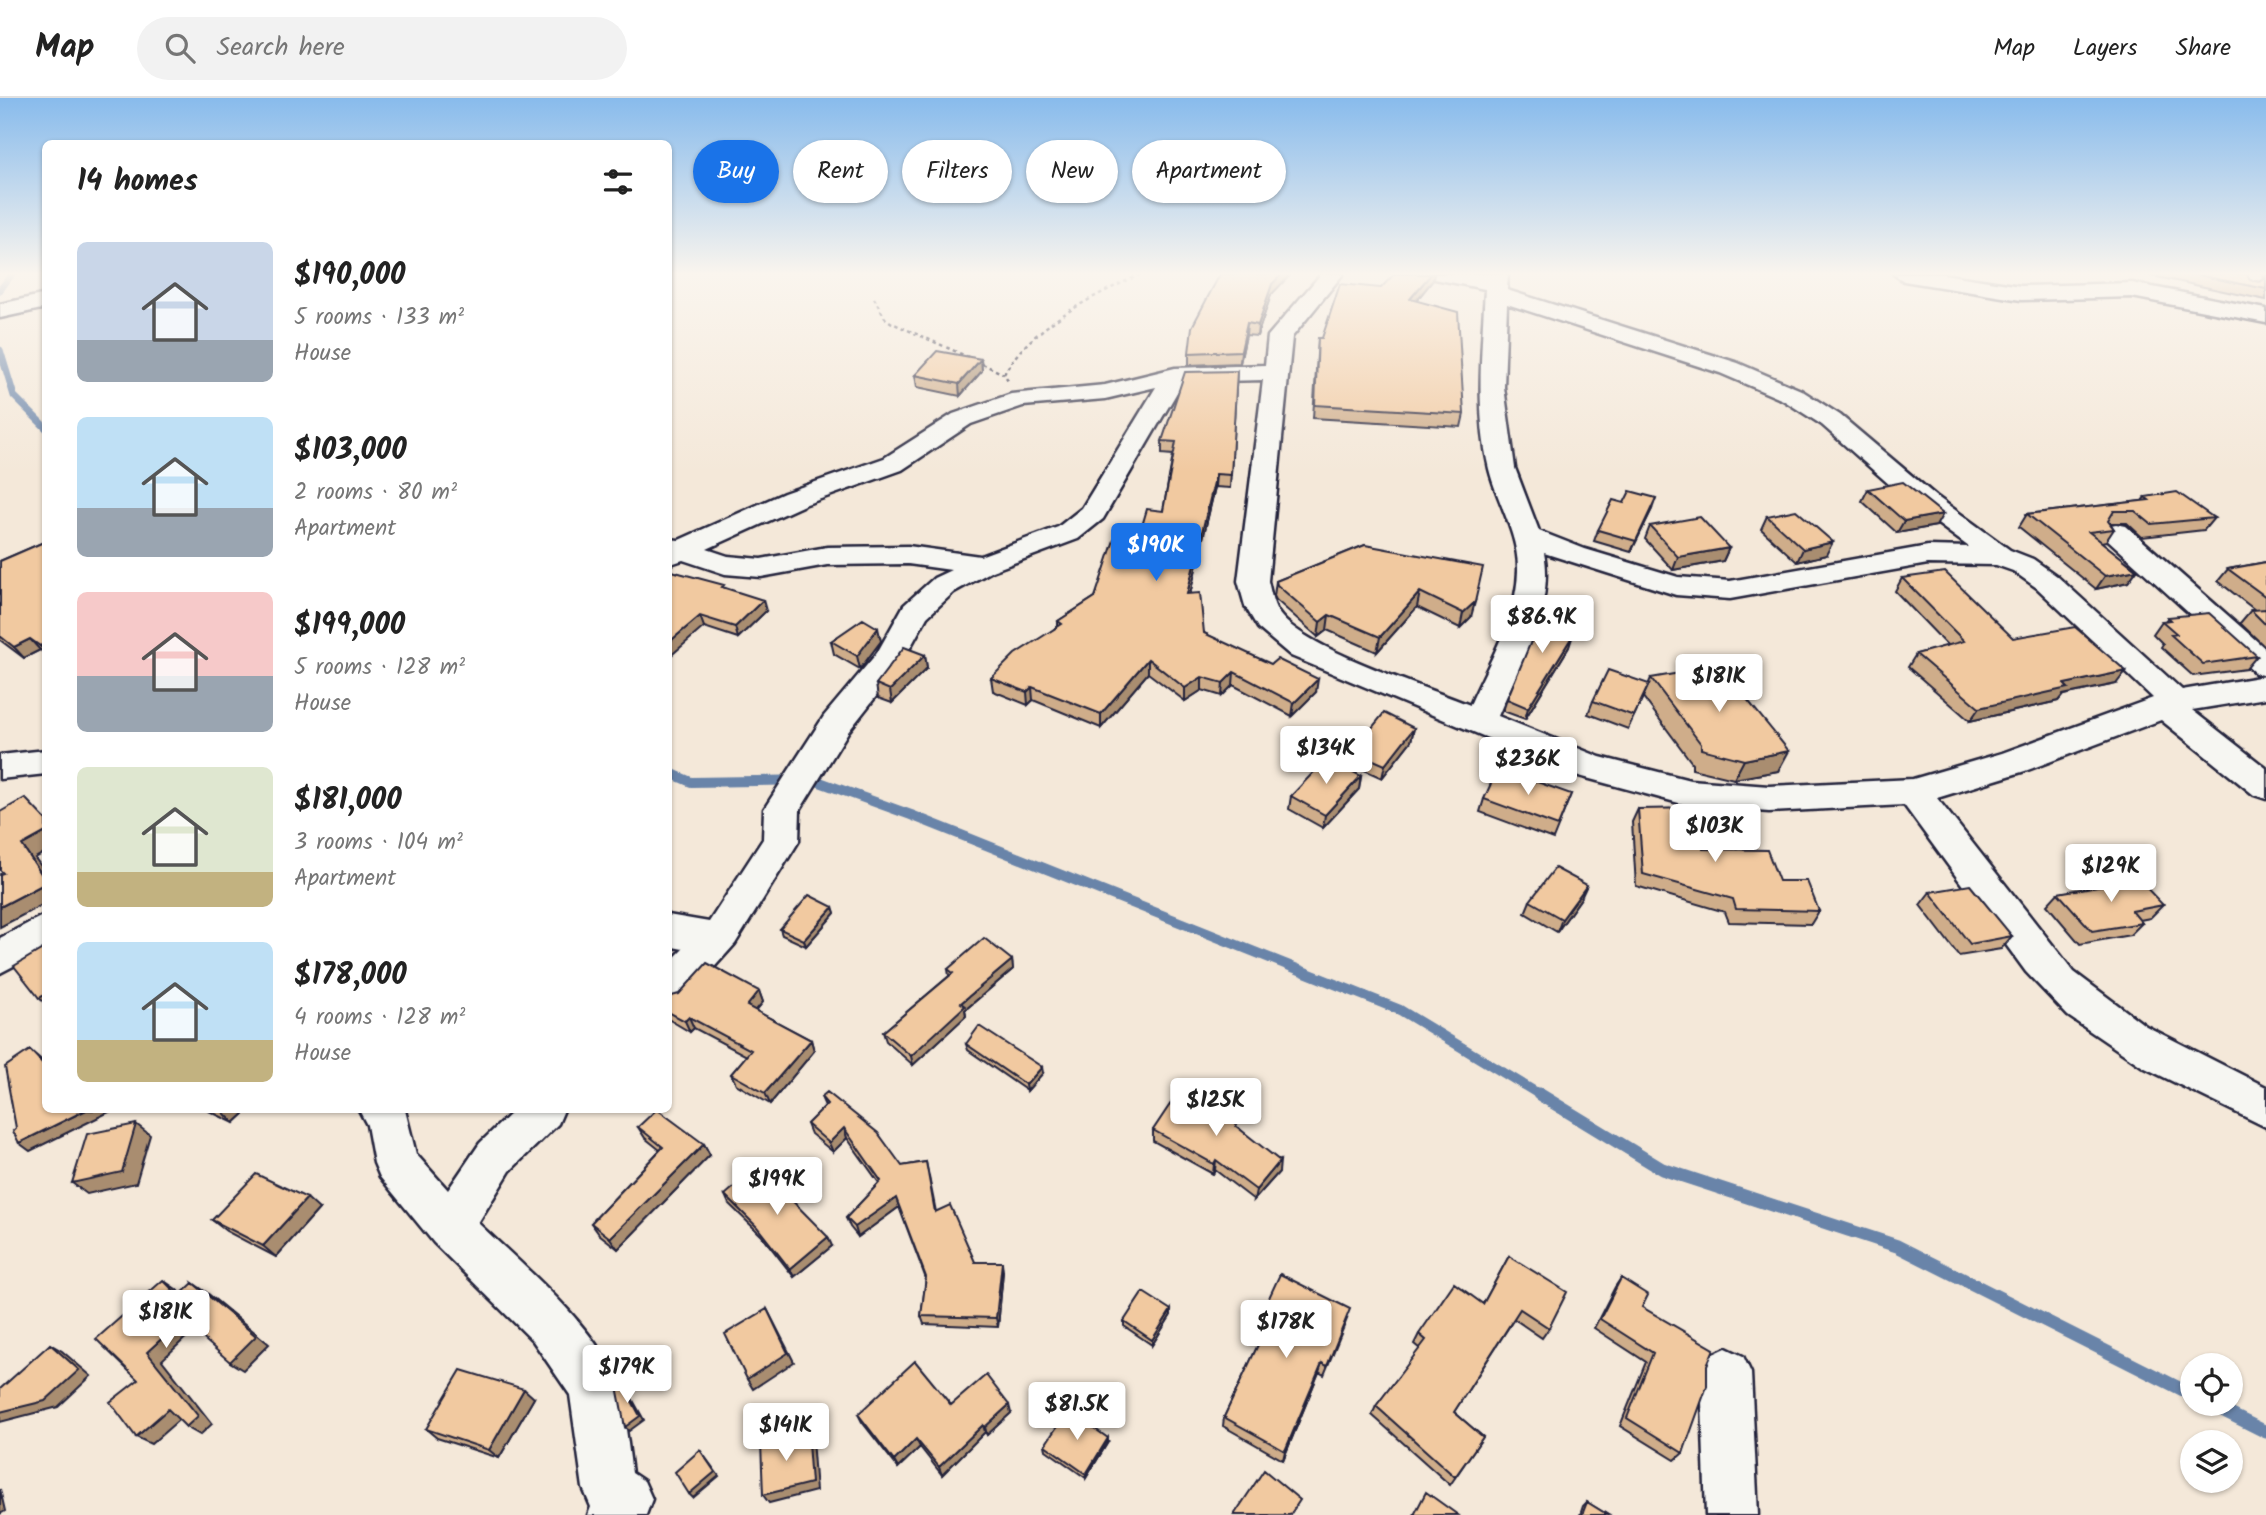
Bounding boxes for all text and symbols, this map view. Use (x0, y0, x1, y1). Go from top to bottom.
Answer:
search box (137, 17, 627, 80)
text: Map (35, 22, 95, 75)
text: Search here (217, 27, 345, 69)
icon: search (161, 29, 199, 67)
text: Map (1993, 29, 2035, 68)
text: Layers (2073, 29, 2137, 68)
text: Share (2175, 29, 2231, 68)
chip: Buy (693, 140, 779, 203)
chip: Rent (793, 140, 888, 203)
chip: Filters (902, 140, 1012, 203)
chip: New (1026, 140, 1118, 203)
chip: Apartment (1132, 140, 1286, 203)
text: 14 homes (77, 158, 198, 206)
icon: filters (599, 163, 637, 201)
text: $190,000 (294, 252, 405, 300)
icon: home (133, 270, 217, 354)
text: 5 rooms · 133 m² (294, 300, 464, 336)
text: House (294, 336, 351, 372)
text: $103,000 (294, 427, 407, 475)
icon: home (133, 445, 217, 529)
text: 2 rooms · 80 m² (294, 475, 457, 511)
text: Apartment (294, 511, 396, 547)
pin: $190K (1107, 524, 1205, 583)
text: $190K (1127, 528, 1185, 564)
pin: $86.9K (1485, 596, 1599, 655)
text: $86.9K (1507, 600, 1577, 636)
text: $199,000 (294, 602, 405, 650)
icon: home (133, 620, 217, 704)
text: 5 rooms · 128 m² (294, 650, 465, 686)
pin: $181K (1670, 654, 1768, 714)
text: $181K (1692, 659, 1746, 695)
text: House (294, 686, 351, 722)
pin: $134K (1277, 726, 1375, 786)
text: $134K (1296, 731, 1356, 767)
pin: $236K (1479, 738, 1577, 797)
text: $236K (1495, 742, 1561, 778)
text: $181,000 (294, 777, 402, 825)
icon: home (133, 795, 217, 879)
pin: $103K (1666, 804, 1764, 864)
text: $103K (1686, 809, 1744, 845)
text: 3 rooms · 104 m² (294, 825, 463, 861)
pin: $129K (2062, 844, 2160, 904)
text: $129K (2081, 849, 2141, 885)
text: Apartment (294, 861, 396, 897)
text: $178,000 (294, 952, 407, 1000)
icon: home (133, 970, 217, 1054)
text: 4 rooms · 128 m² (294, 1000, 465, 1036)
text: House (294, 1036, 351, 1072)
pin: $125K (1167, 1079, 1265, 1138)
text: $125K (1186, 1083, 1246, 1119)
pin: $199K (728, 1158, 826, 1217)
text: $199K (748, 1162, 806, 1198)
pin: $181K (117, 1290, 215, 1350)
text: $181K (139, 1295, 193, 1331)
pin: $178K (1237, 1300, 1335, 1360)
text: $178K (1257, 1305, 1315, 1341)
pin: $179K (578, 1346, 676, 1405)
text: $179K (599, 1350, 655, 1386)
map controls (2180, 1353, 2243, 1493)
button: locate (2180, 1353, 2243, 1416)
pin: $81.5K (1020, 1382, 1134, 1442)
text: $81.5K (1044, 1387, 1110, 1423)
pin: $141K (737, 1404, 835, 1463)
text: $141K (759, 1408, 813, 1444)
button: layers (2180, 1430, 2243, 1493)

